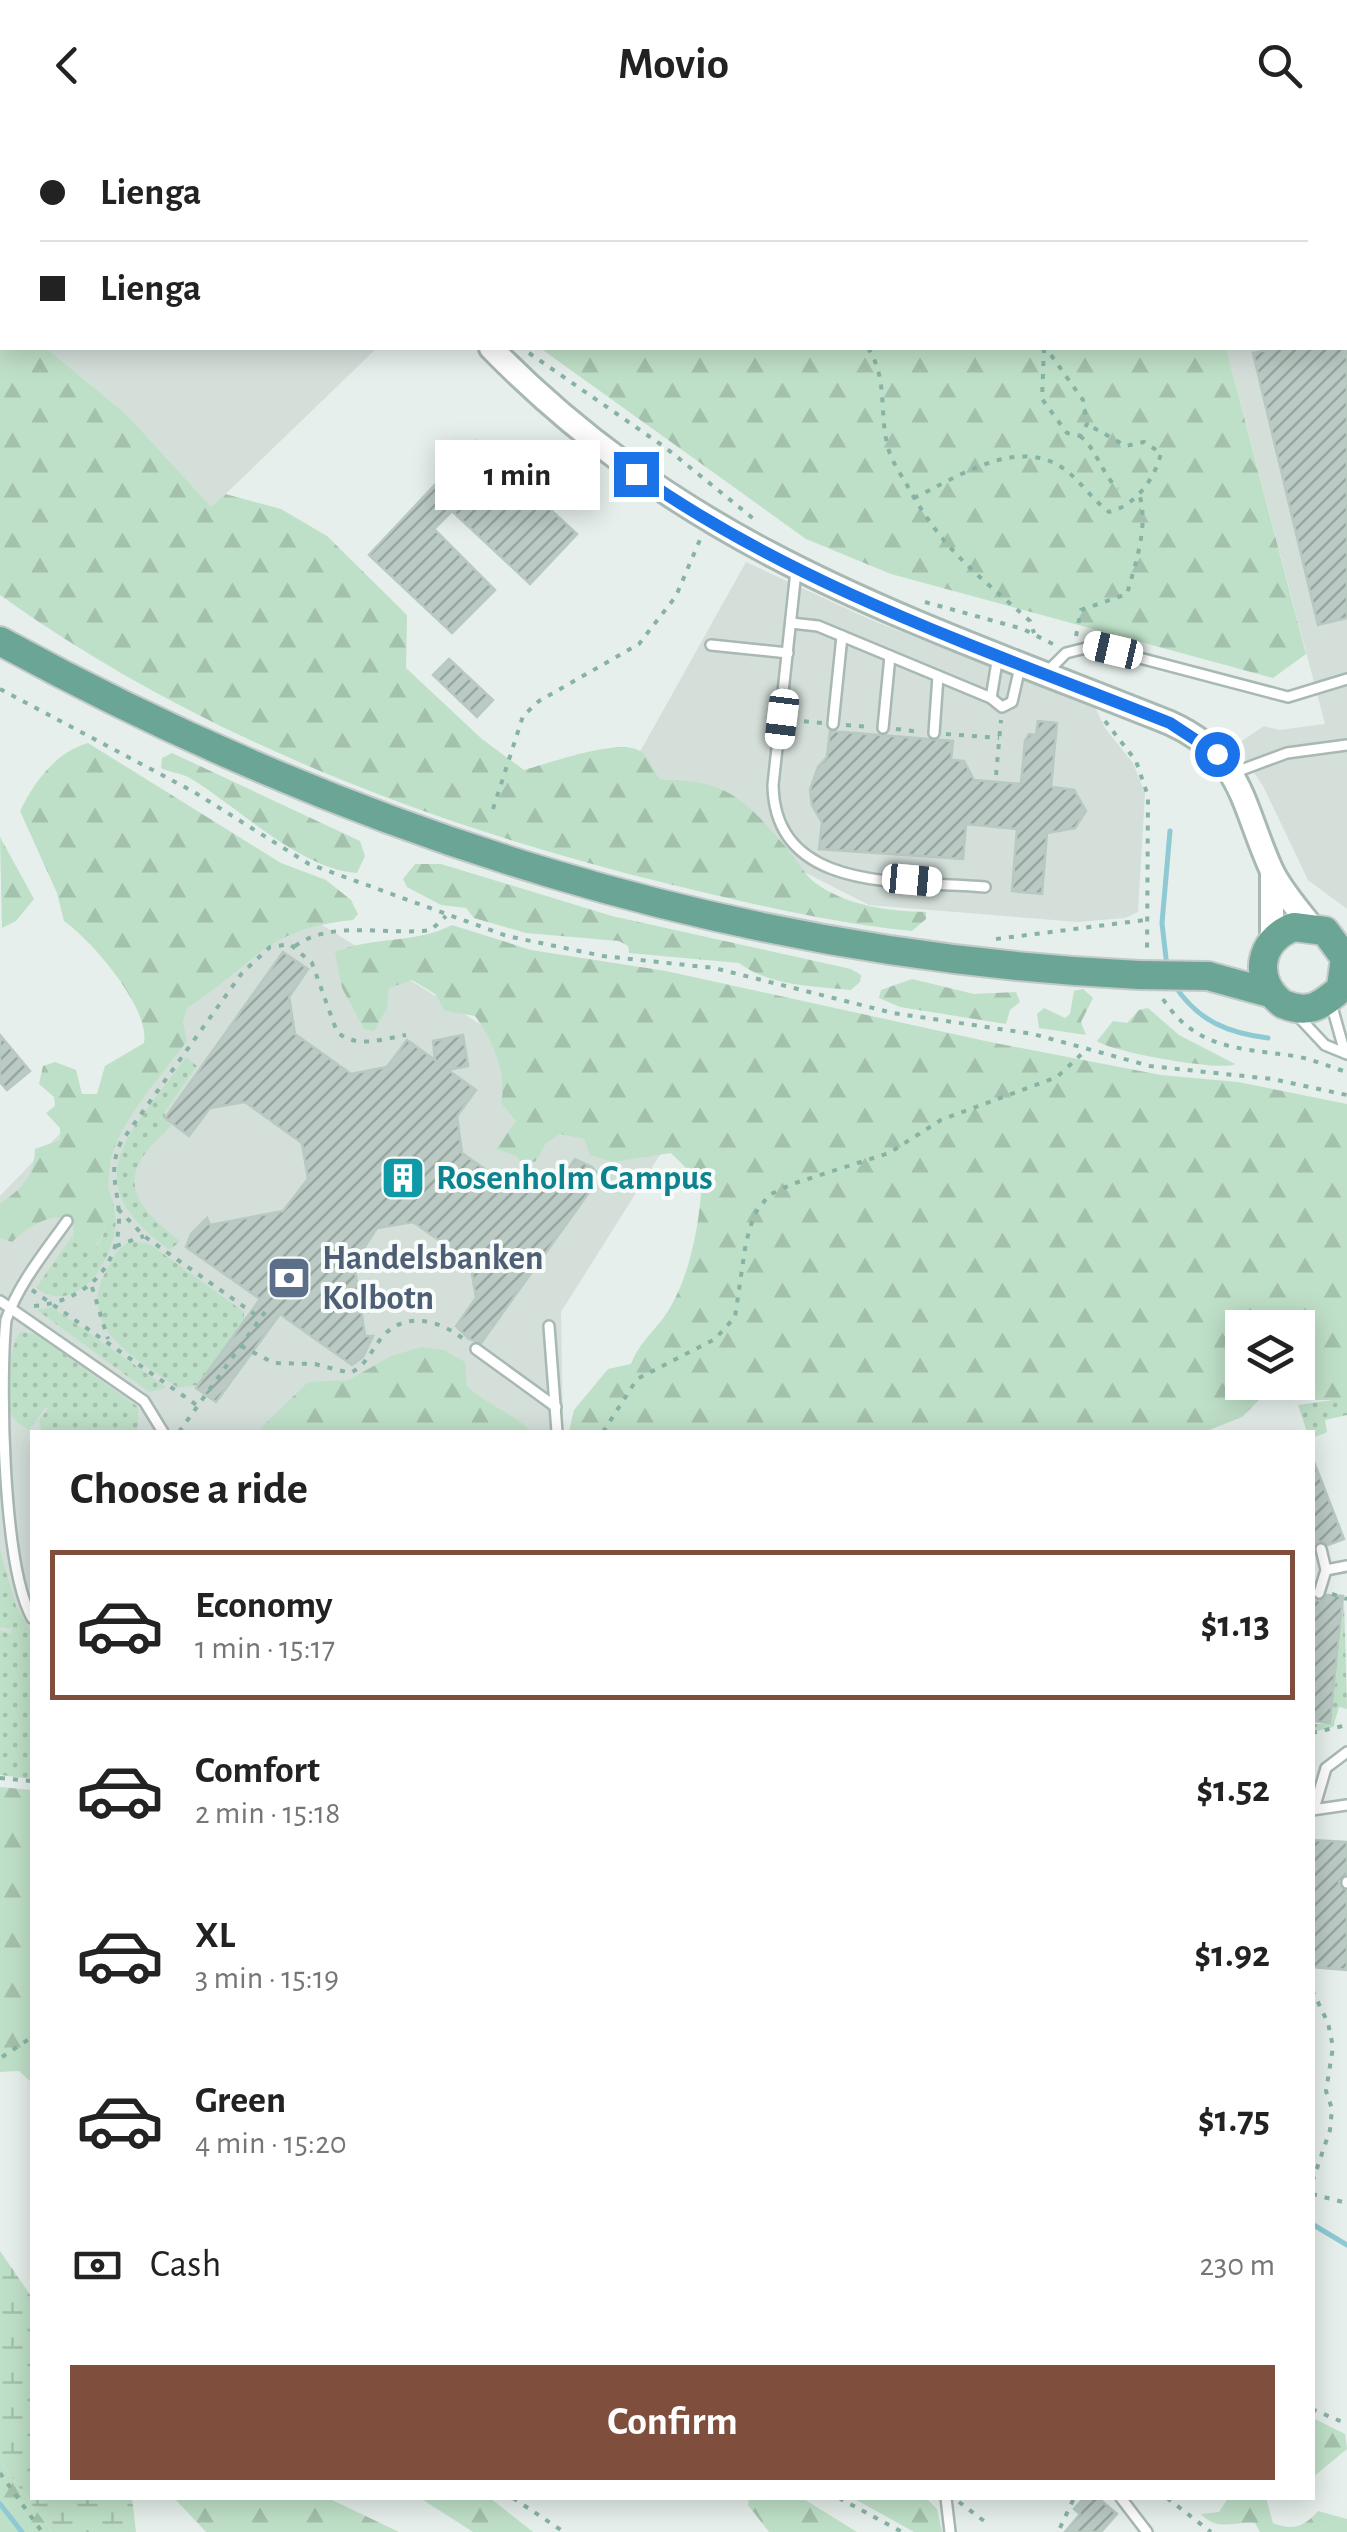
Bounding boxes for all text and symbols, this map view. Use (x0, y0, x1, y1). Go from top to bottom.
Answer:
icon: back (40, 38, 95, 93)
icon: search (1252, 38, 1307, 93)
text: Movio (618, 42, 729, 87)
text: Lienga (100, 174, 201, 212)
text: Lienga (100, 270, 201, 308)
callout: 1 min (436, 439, 601, 509)
route end (614, 452, 659, 497)
text: 1 min (484, 459, 551, 491)
car (1080, 629, 1146, 671)
car (763, 687, 801, 751)
route start (1195, 732, 1240, 777)
car (881, 862, 943, 898)
building icon: Rosenholm Campus (380, 1155, 426, 1201)
place label: Rosenholm Campus (436, 1161, 713, 1196)
place label: Handelsbanken Kolbotn (322, 1241, 544, 1316)
bank icon: Handelsbanken Kolbotn (266, 1255, 312, 1301)
map controls (1225, 1310, 1315, 1400)
button: layers (1225, 1310, 1315, 1400)
text: Choose a ride (70, 1467, 308, 1512)
icon: car (75, 1580, 165, 1670)
text: Economy (195, 1587, 333, 1625)
text: $1.13 (1200, 1606, 1270, 1644)
text: 1 min · 15:17 (195, 1632, 335, 1664)
icon: car (75, 1745, 165, 1835)
text: Comfort (195, 1752, 320, 1790)
text: $1.52 (1196, 1771, 1270, 1809)
text: 2 min · 15:18 (195, 1797, 340, 1829)
icon: car (75, 1910, 165, 2000)
text: XL (195, 1917, 235, 1955)
text: $1.92 (1194, 1936, 1270, 1974)
text: 3 min · 15:19 (195, 1962, 339, 1994)
icon: car (75, 2075, 165, 2165)
text: Green (195, 2082, 286, 2120)
text: $1.75 (1198, 2101, 1270, 2139)
text: 4 min · 15:20 (195, 2127, 347, 2159)
icon: cash (70, 2238, 125, 2293)
text: Cash (150, 2246, 221, 2284)
text: 230 m (1199, 2249, 1275, 2281)
button: Confirm (70, 2365, 1275, 2480)

